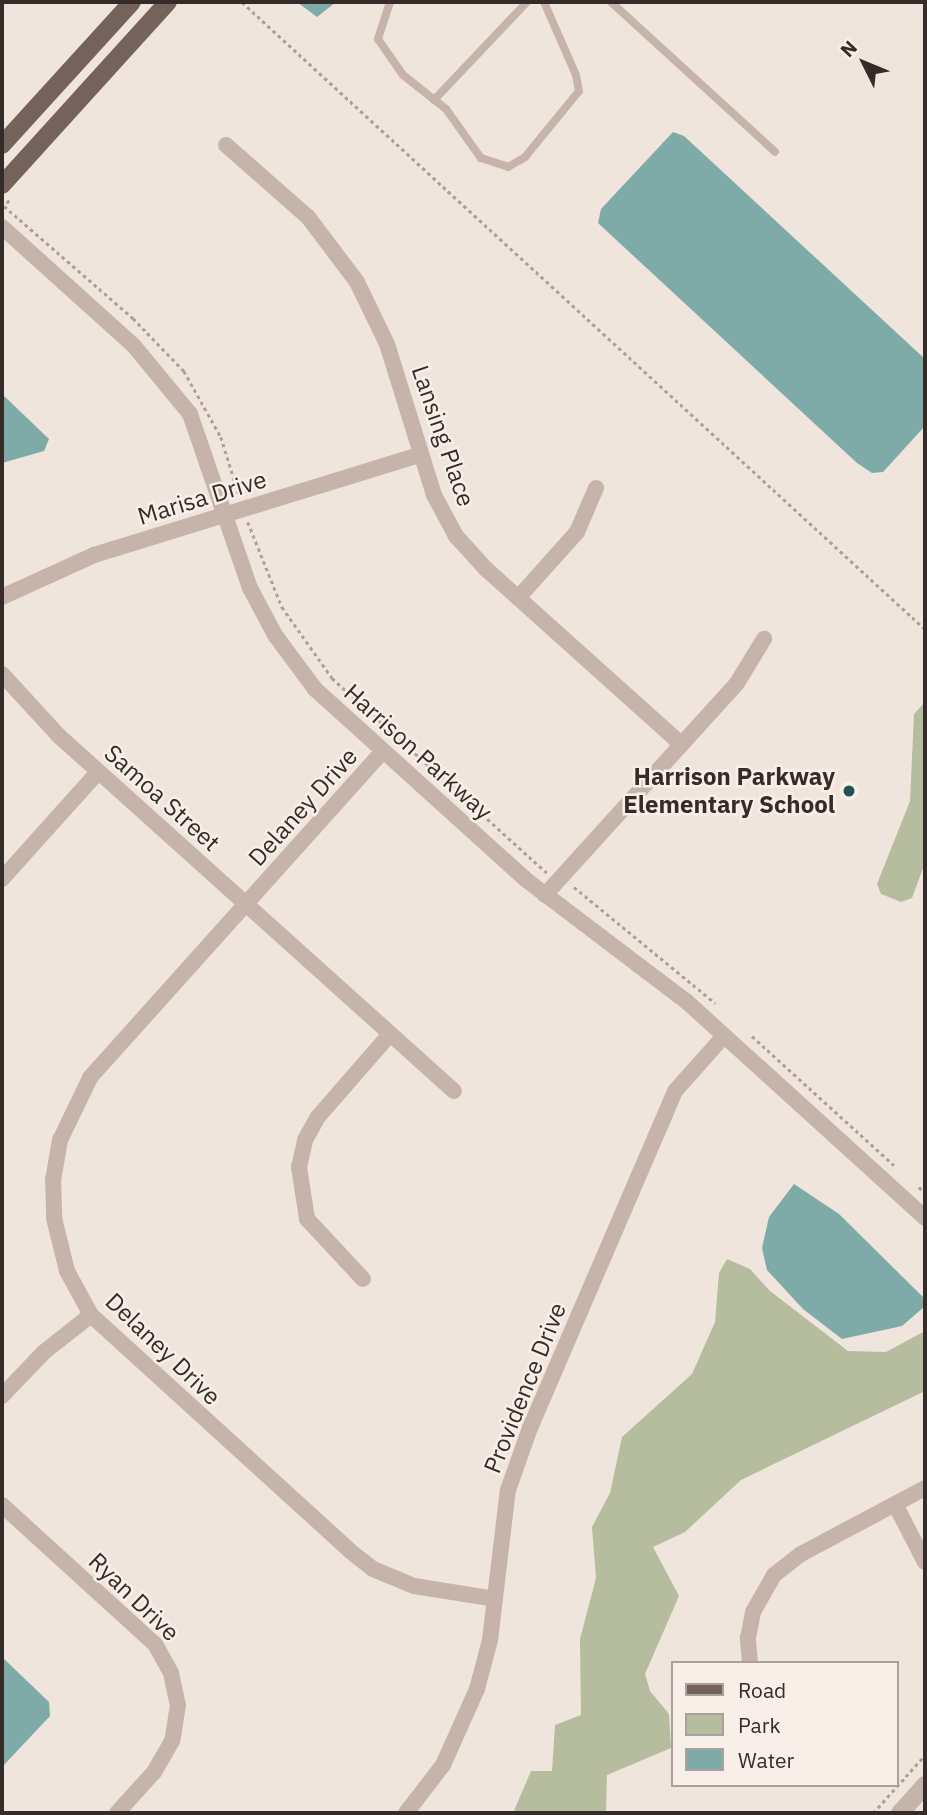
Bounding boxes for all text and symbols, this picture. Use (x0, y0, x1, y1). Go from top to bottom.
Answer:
north arrow (829, 28, 899, 98)
text: N (835, 35, 862, 62)
street label: Lansing Place (405, 362, 481, 510)
street label: Marisa Drive (134, 465, 270, 531)
street label: Harrison Parkway (338, 678, 498, 826)
street label: Samoa Street (98, 739, 226, 857)
street label: Delaney Drive (243, 742, 363, 872)
place label: Harrison Parkway Elementary School (623, 763, 835, 819)
marker: Harrison Parkway Elementary School (841, 783, 857, 799)
street label: Delaney Drive (100, 1287, 226, 1411)
street label: Providence Drive (478, 1299, 572, 1477)
street label: Ryan Drive (83, 1547, 185, 1647)
legend (671, 1661, 899, 1787)
text: Road (738, 1676, 786, 1704)
text: Park (738, 1711, 781, 1739)
text: Water (738, 1746, 794, 1774)

